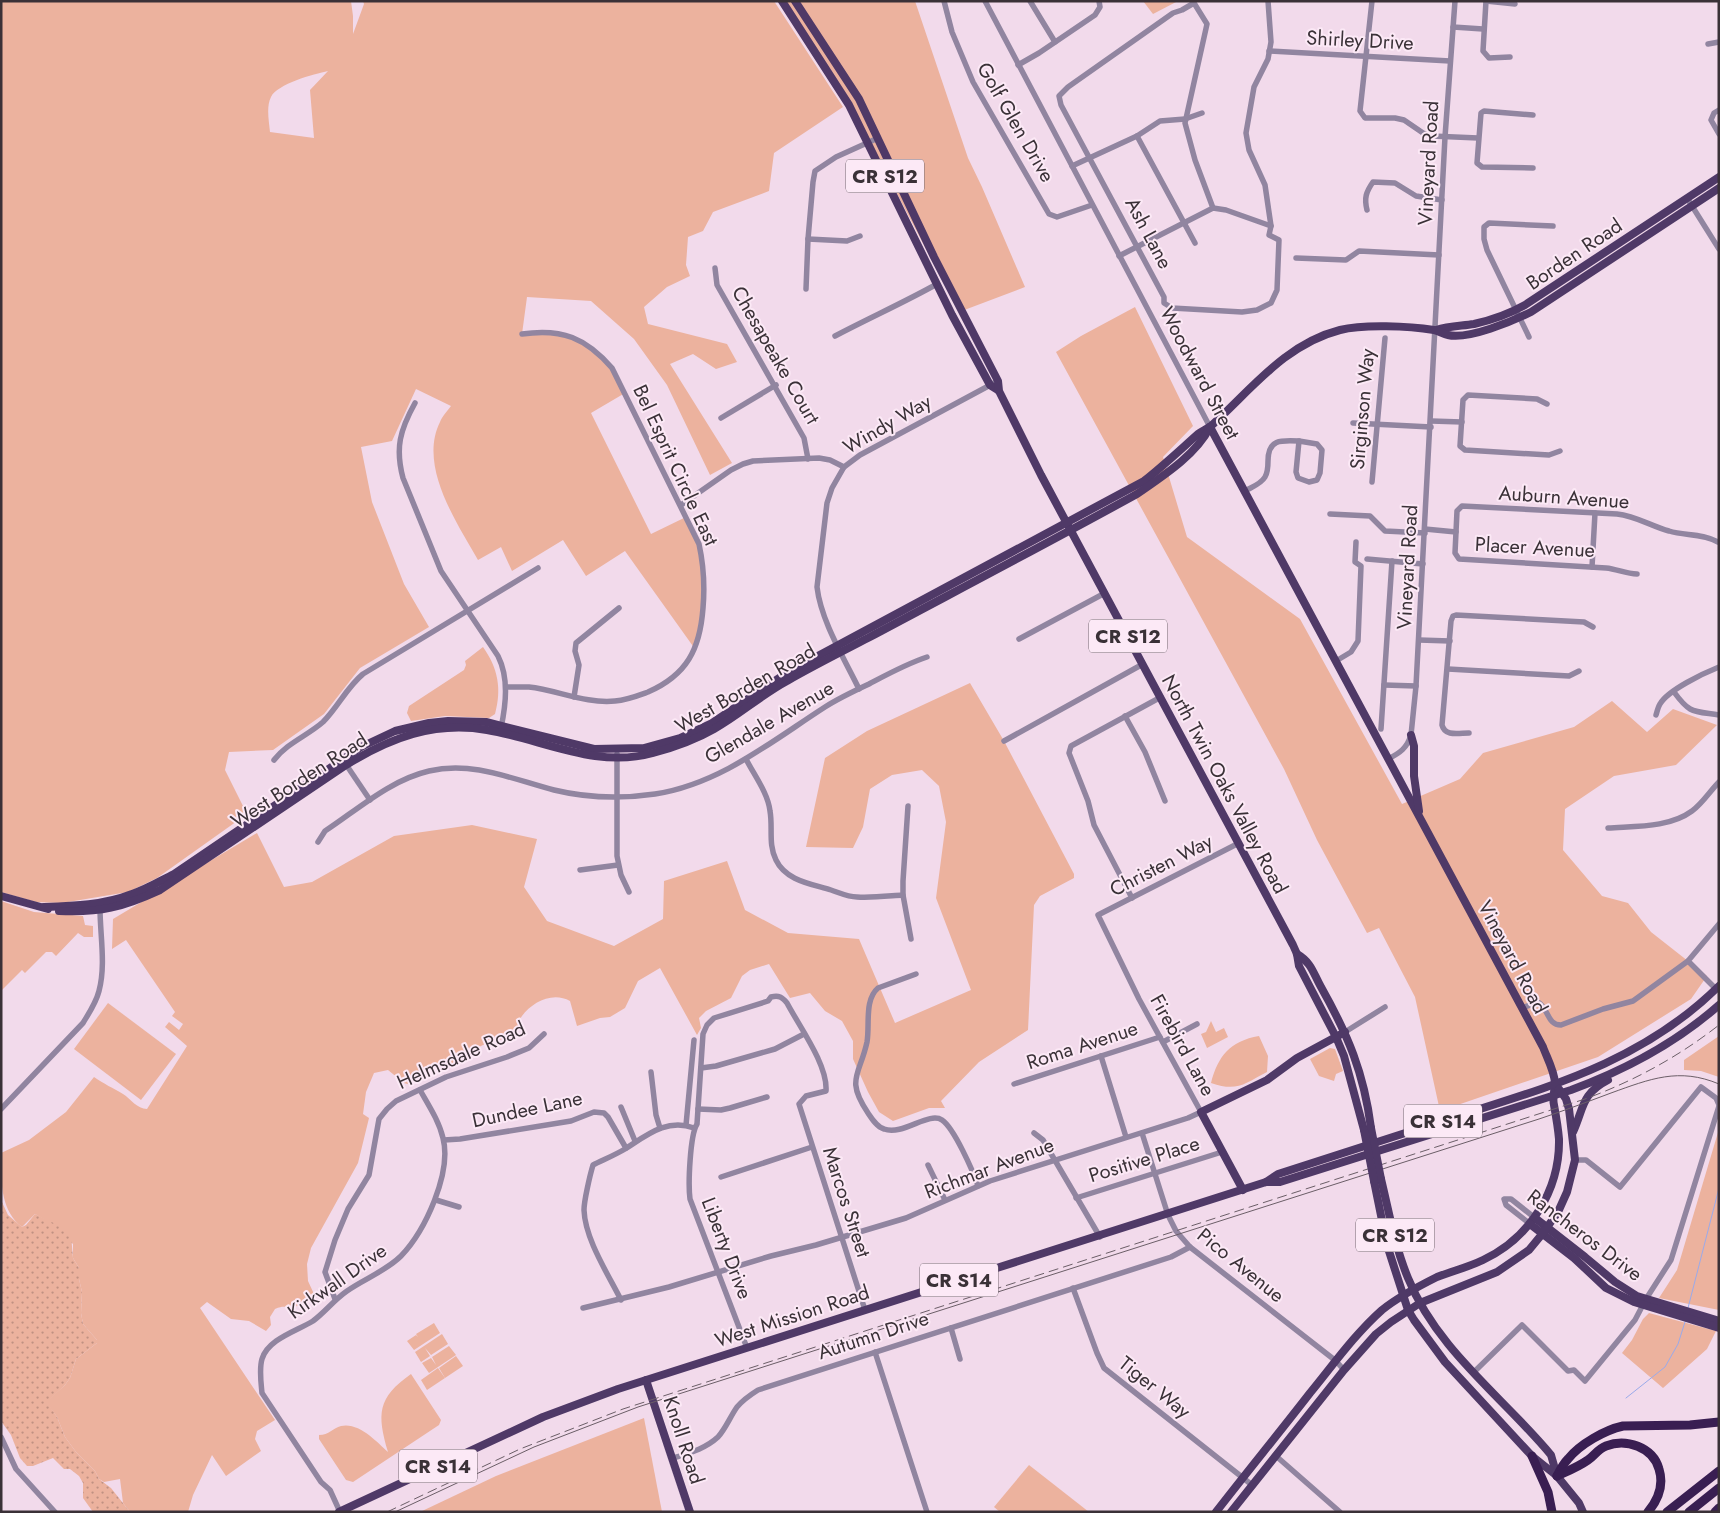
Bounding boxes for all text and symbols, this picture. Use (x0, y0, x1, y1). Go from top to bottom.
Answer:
street label: Shirley Drive (1306, 23, 1414, 58)
street label: Golf Glen Drive (969, 57, 1062, 188)
street label: Vineyard Road (1411, 100, 1446, 226)
road number: CR S12 (846, 160, 924, 192)
street label: Ash Lane (1118, 192, 1179, 274)
street label: Borden Road (1520, 212, 1628, 297)
street label: Chesapeake Court (724, 281, 827, 430)
street label: Woodward Street (1152, 302, 1247, 445)
street label: Sirginson Way (1343, 347, 1382, 471)
street label: Bel Esprit Circle East (625, 380, 726, 551)
street label: Windy Way (838, 387, 937, 461)
street label: Auburn Avenue (1498, 478, 1630, 517)
street label: Vineyard Road (1390, 504, 1425, 630)
street label: Placer Avenue (1474, 530, 1596, 565)
road number: CR S12 (1089, 620, 1167, 652)
street label: West Borden Road (670, 636, 821, 740)
street label: North Twin Oaks Valley Road (1154, 669, 1295, 899)
street label: Glendale Avenue (699, 674, 839, 771)
street label: West Borden Road (225, 725, 373, 836)
street label: Christen Way (1105, 827, 1218, 904)
street label: Vineyard Road (1470, 895, 1555, 1019)
street label: Firebird Lane (1143, 989, 1222, 1101)
street label: Helmsdale Road (392, 1014, 530, 1097)
street label: Roma Avenue (1023, 1014, 1142, 1077)
street label: Dundee Lane (469, 1084, 585, 1135)
road number: CR S14 (1404, 1104, 1482, 1138)
street label: Positive Place (1085, 1129, 1203, 1190)
street label: Richmar Avenue (920, 1130, 1058, 1207)
street label: Marcos Street (815, 1143, 878, 1261)
street label: Rancheros Drive (1521, 1182, 1648, 1288)
street label: Liberty Drive (694, 1193, 759, 1303)
road number: CR S12 (1356, 1218, 1434, 1252)
street label: Pico Avenue (1191, 1221, 1291, 1310)
street label: Kirkwall Drive (282, 1236, 393, 1326)
road number: CR S14 (920, 1264, 998, 1296)
street label: West Mission Road (711, 1278, 873, 1355)
street label: Autumn Drive (814, 1304, 932, 1367)
street label: Tiger Way (1112, 1349, 1197, 1426)
street label: Knoll Road (656, 1392, 711, 1488)
road number: CR S14 (399, 1450, 477, 1482)

